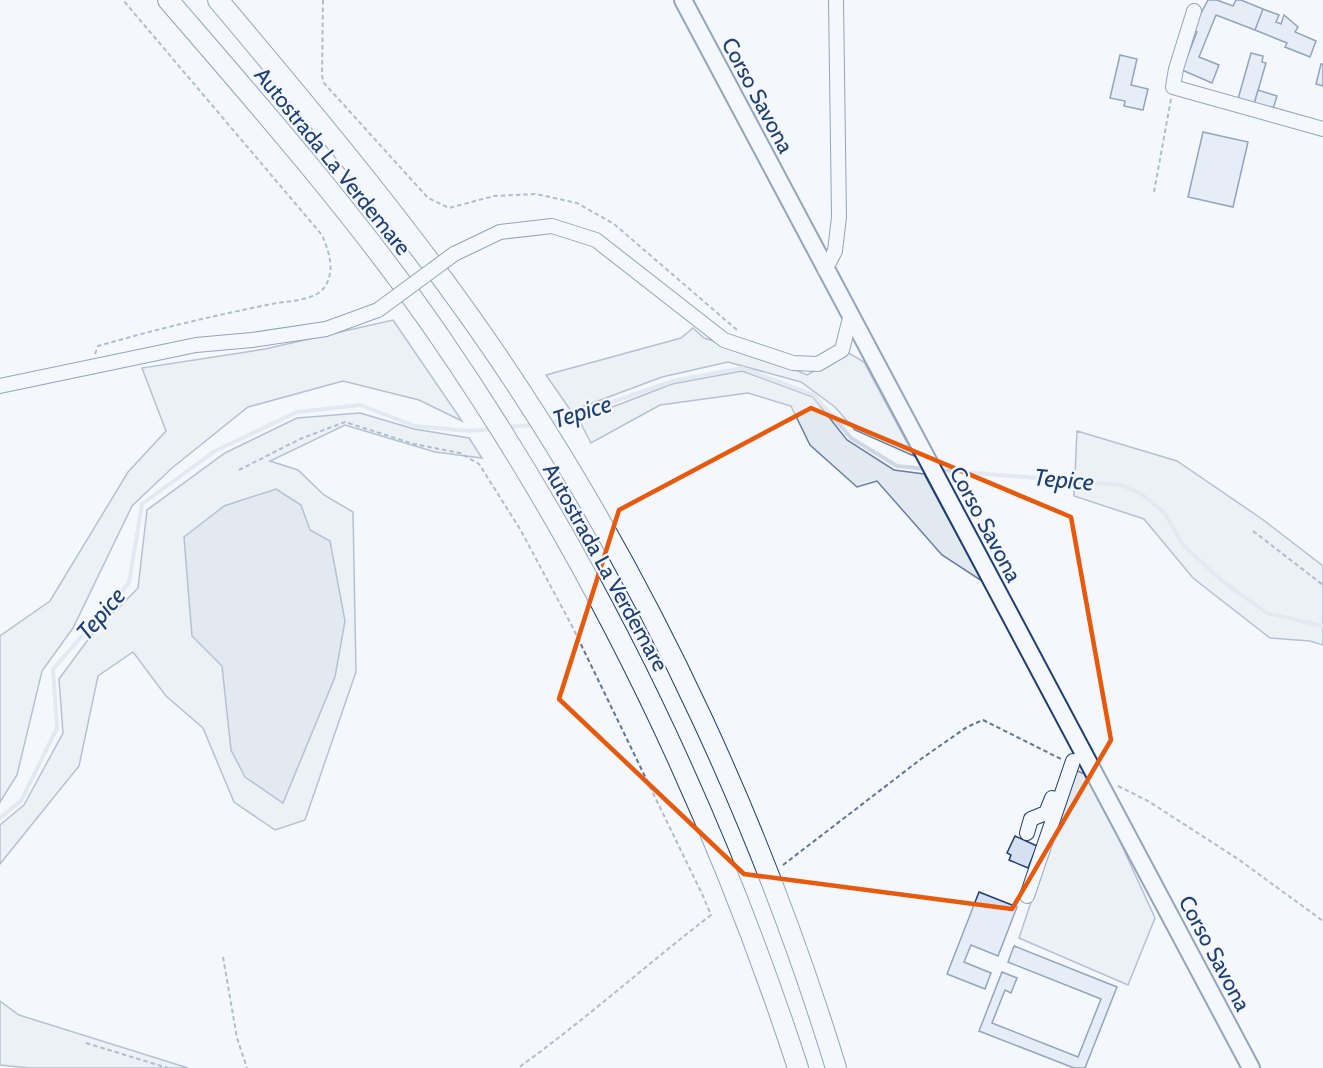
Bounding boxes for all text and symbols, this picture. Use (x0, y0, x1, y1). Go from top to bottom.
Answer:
street label: Corso Savona (716, 33, 800, 158)
street label: Autostrada La Verdemare (249, 62, 417, 261)
water label: Tepice (549, 389, 615, 434)
street label: Autostrada La Verdemare (537, 459, 674, 676)
street label: Corso Savona (944, 462, 1028, 587)
water label: Tepice (1033, 462, 1095, 497)
water label: Tepice (70, 581, 131, 646)
street label: Corso Savona (1173, 891, 1257, 1016)

